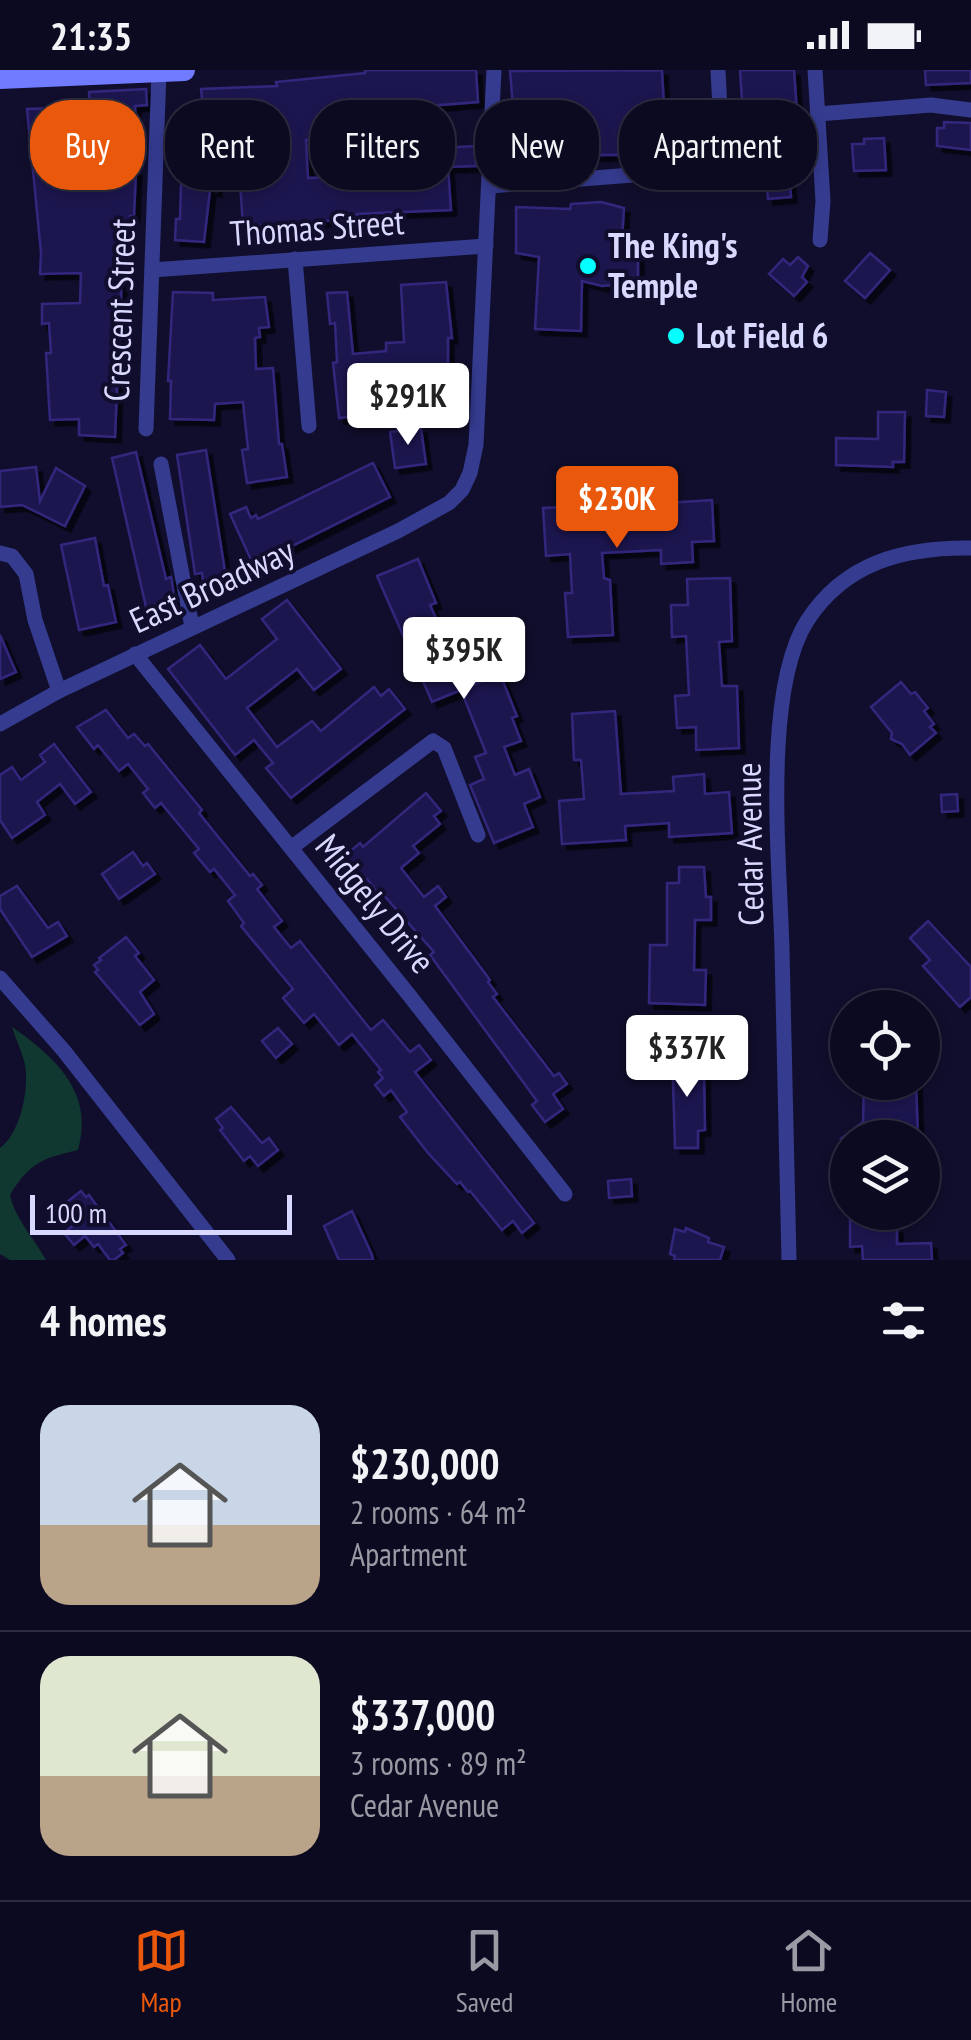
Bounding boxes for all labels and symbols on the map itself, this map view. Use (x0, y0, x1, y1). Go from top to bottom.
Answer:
street label: Thomas Street (228, 198, 406, 256)
street label: Crescent Street (93, 218, 145, 402)
place label: The King's Temple (608, 222, 737, 308)
marker: The King's Temple (577, 255, 599, 277)
place label: Lot Field 6 (696, 312, 828, 358)
marker: Lot Field 6 (665, 325, 687, 347)
pin: $291K (338, 363, 478, 448)
pin: $230K (547, 466, 687, 551)
street label: East Broadway (122, 527, 302, 643)
pin: $395K (394, 617, 534, 702)
street label: Cedar Avenue (725, 762, 773, 926)
street label: Midgely Drive (306, 824, 446, 982)
pin: $337K (617, 1015, 757, 1100)
scale bar (30, 1190, 292, 1234)

